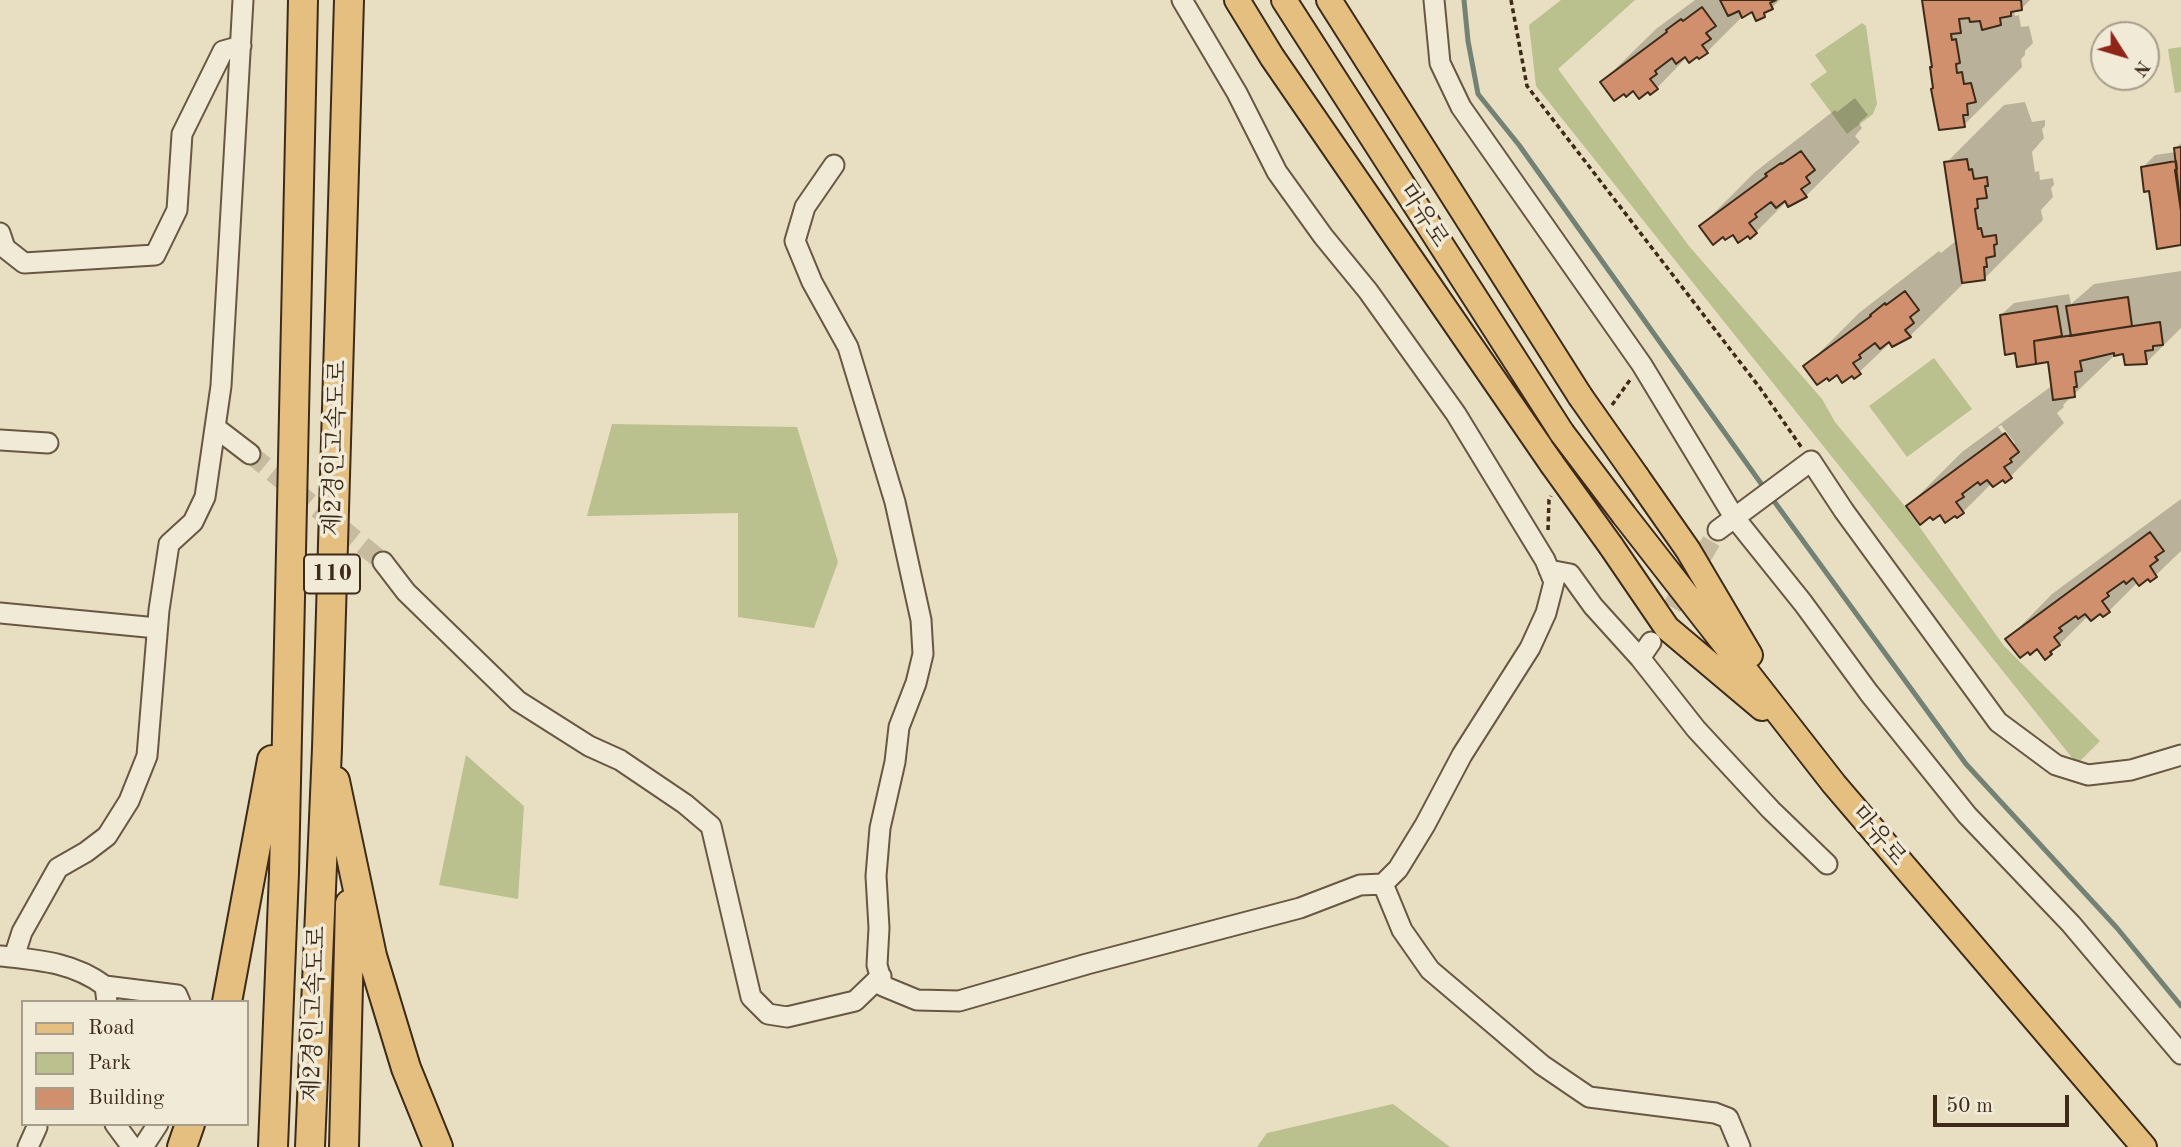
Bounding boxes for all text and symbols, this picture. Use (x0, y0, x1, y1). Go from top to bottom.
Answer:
north arrow (2090, 21, 2160, 91)
text: N (2129, 56, 2153, 79)
street label: 마유로 (1392, 179, 1454, 253)
street label: 제2경인고속도로 (319, 359, 353, 537)
road number: 110 (304, 554, 360, 594)
street label: 마유로 (1845, 800, 1911, 872)
street label: 제2경인고속도로 (298, 925, 332, 1103)
legend (21, 1000, 248, 1126)
text: Road (88, 1018, 135, 1039)
text: Park (88, 1053, 131, 1074)
scale bar (1936, 1080, 2072, 1124)
text: Building (88, 1088, 164, 1109)
text: 50 m (1946, 1096, 1993, 1117)

